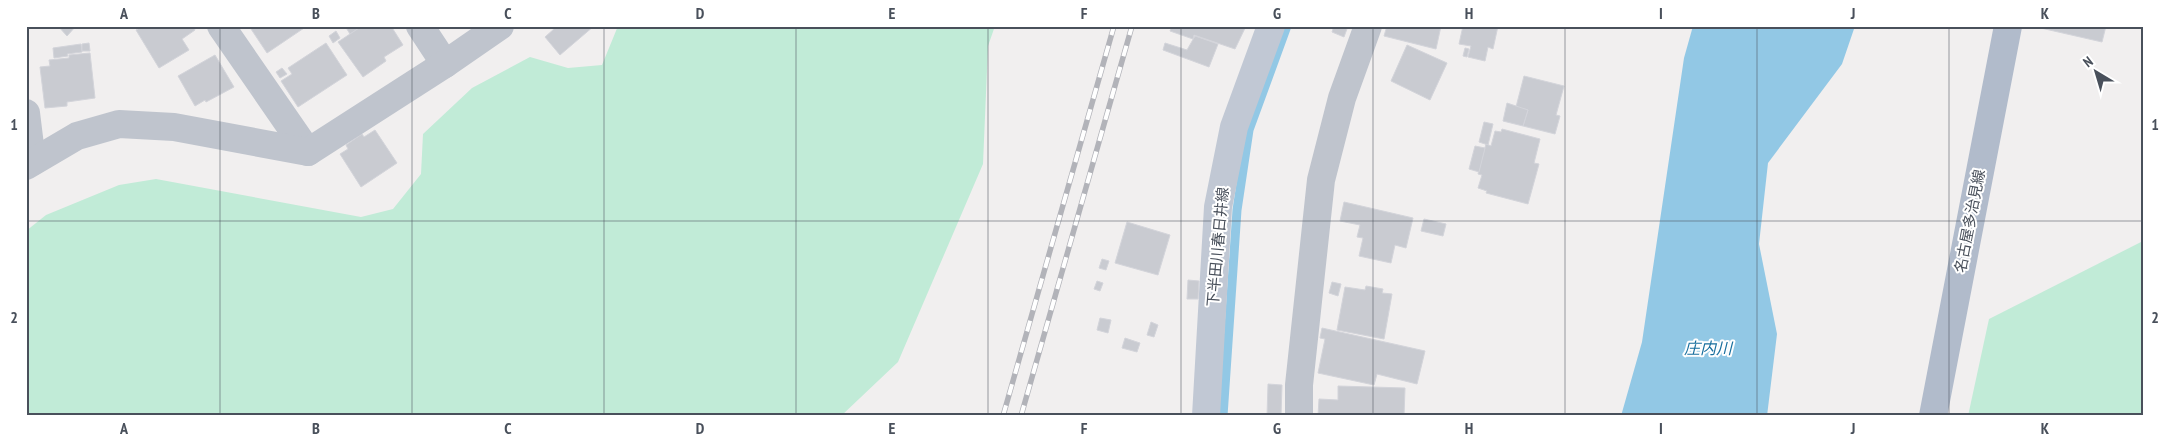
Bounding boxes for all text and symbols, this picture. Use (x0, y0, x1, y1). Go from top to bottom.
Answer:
text: A (119, 3, 129, 23)
text: B (312, 3, 320, 23)
text: C (504, 3, 512, 23)
text: D (696, 3, 705, 23)
text: E (889, 3, 896, 23)
text: F (1081, 3, 1088, 23)
text: G (1273, 3, 1281, 23)
text: H (1465, 3, 1473, 23)
text: I (1659, 3, 1663, 23)
text: J (1850, 3, 1855, 23)
text: K (2041, 3, 2050, 23)
north arrow (2072, 48, 2122, 98)
text: N (2079, 52, 2097, 71)
text: 1 (10, 114, 18, 134)
text: 1 (2151, 114, 2159, 134)
street label: 名古屋多治見線 (1950, 168, 1989, 274)
street label: 下半田川春日井線 (1203, 186, 1232, 308)
text: 2 (10, 307, 18, 327)
text: 2 (2151, 307, 2159, 327)
water label: 庄内川 (1684, 338, 1734, 358)
text: A (119, 418, 129, 438)
text: B (312, 418, 320, 438)
text: C (504, 418, 512, 438)
text: D (696, 418, 705, 438)
text: E (889, 418, 896, 438)
text: F (1081, 418, 1088, 438)
text: G (1273, 418, 1281, 438)
text: H (1465, 418, 1473, 438)
text: I (1659, 418, 1663, 438)
text: J (1850, 418, 1855, 438)
text: K (2041, 418, 2050, 438)

